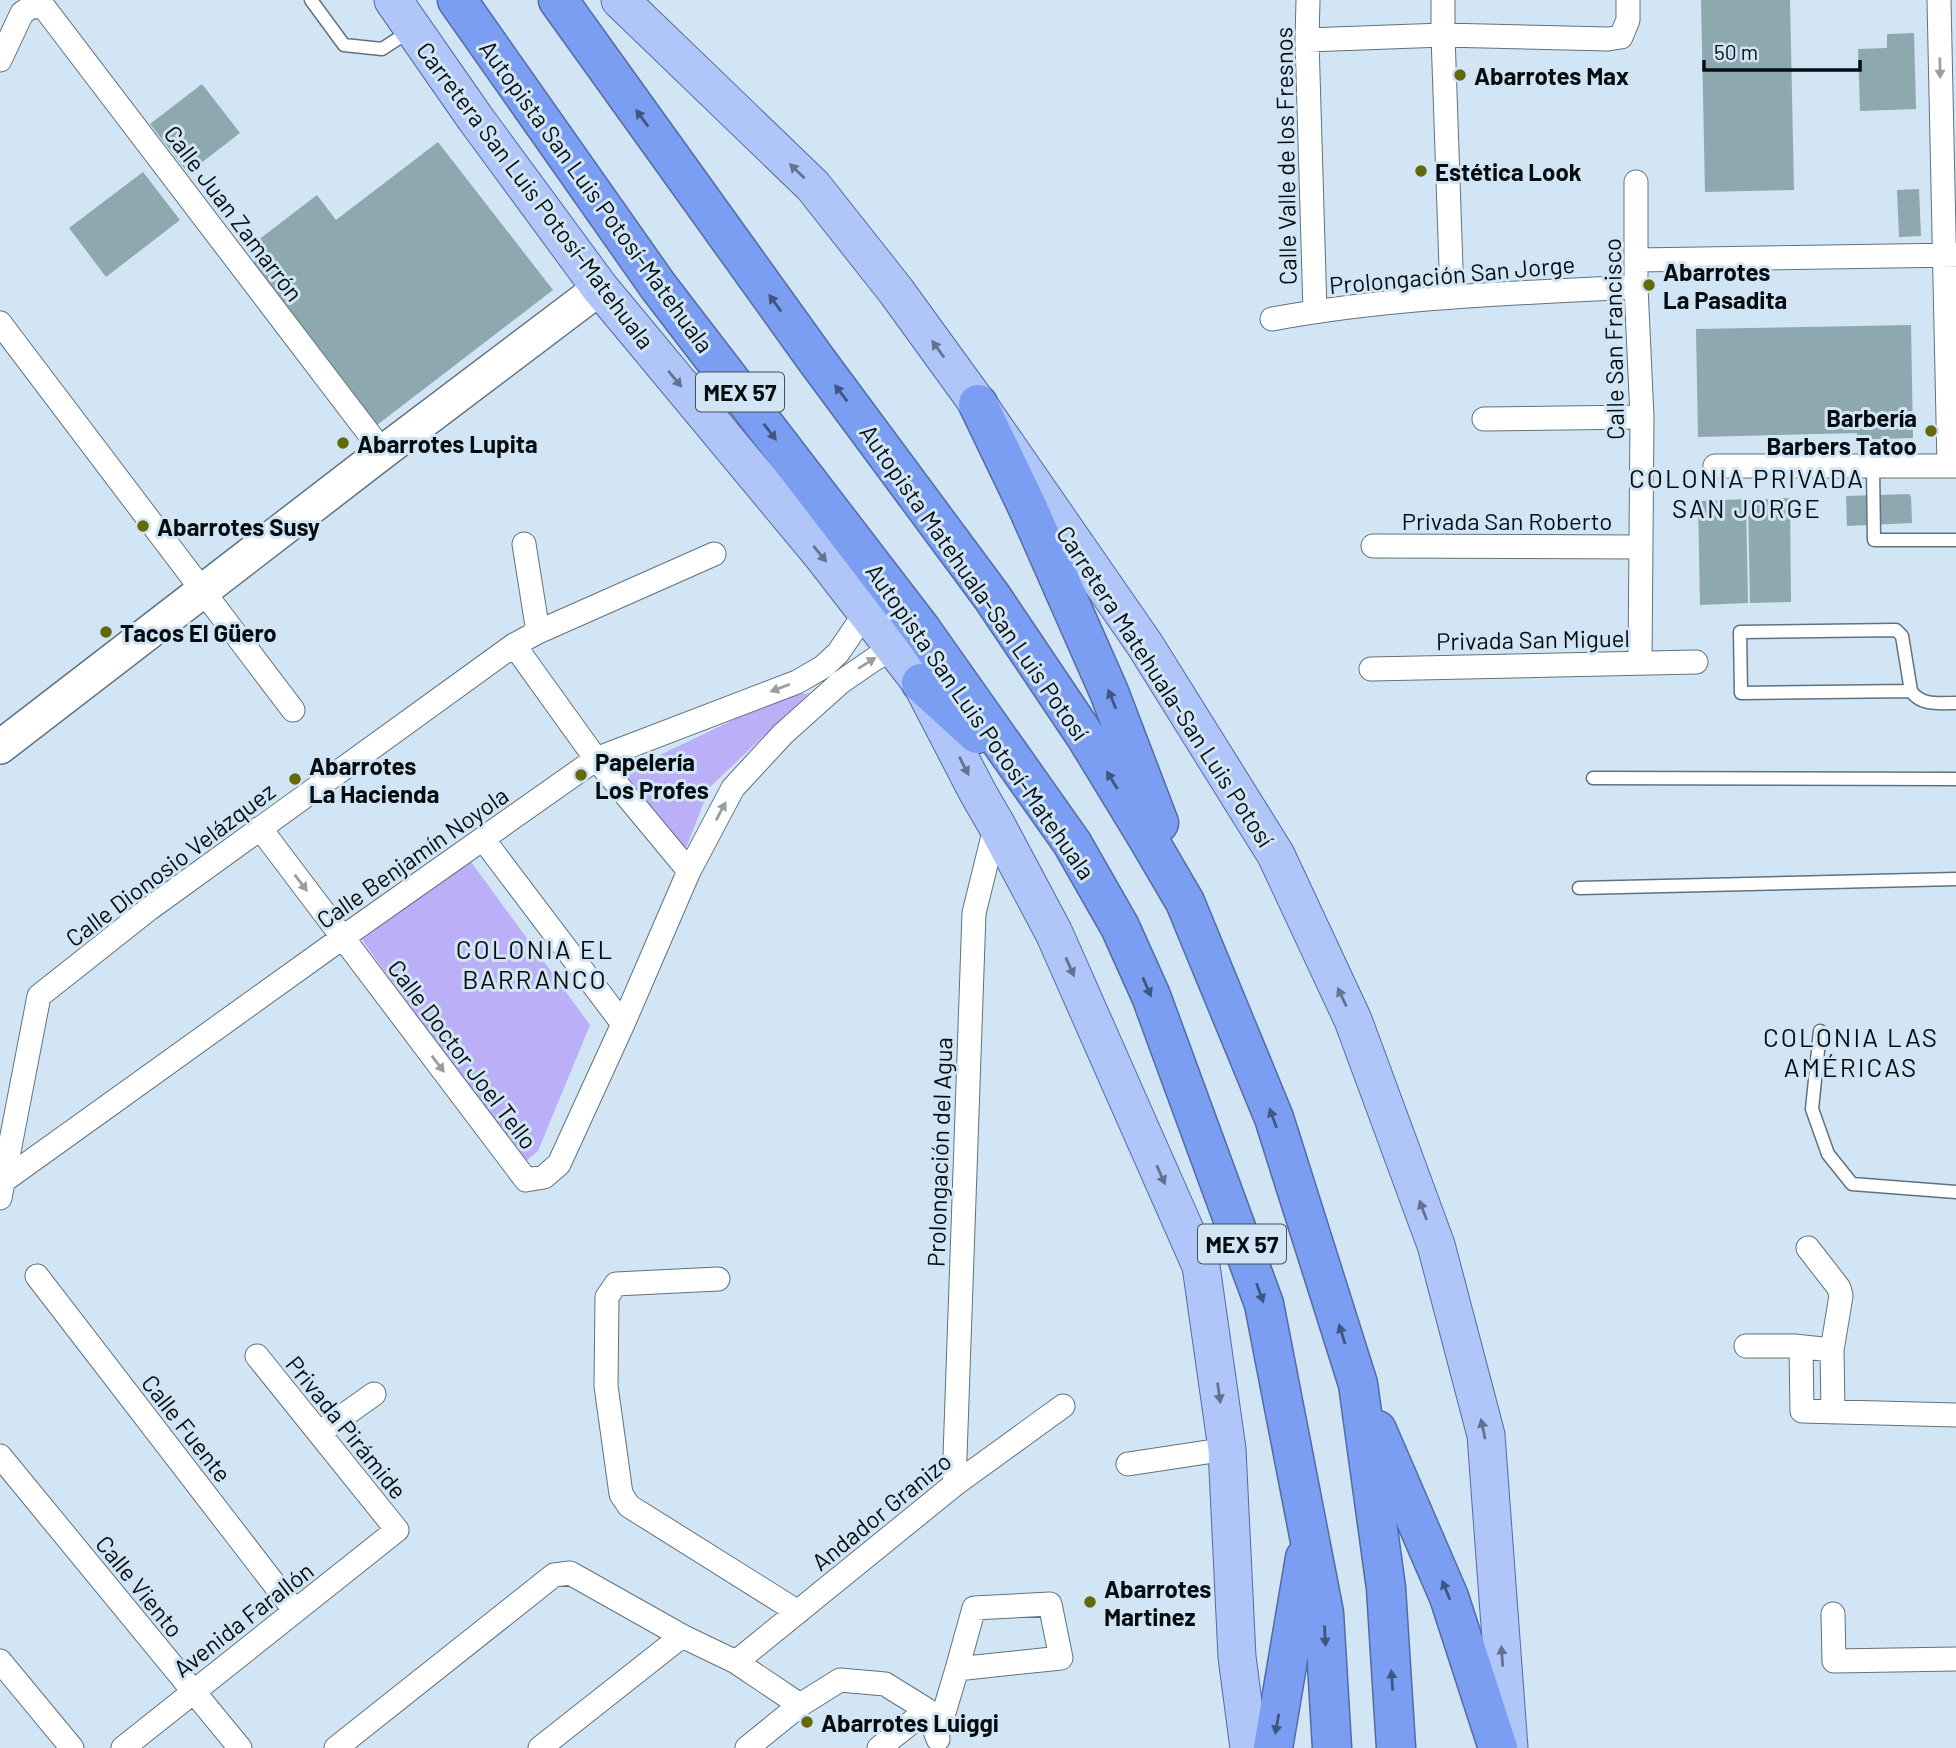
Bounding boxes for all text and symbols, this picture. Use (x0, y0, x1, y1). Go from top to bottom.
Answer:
street label: Calle Valle de los Fresnos (1268, 27, 1302, 285)
scale bar (1704, 28, 1860, 72)
street label: Autopista San Luis Potosí-Matehuala (474, 34, 720, 358)
street label: Carretera San Luis Potosí-Matehuala (411, 36, 661, 354)
text: 50 m (1714, 39, 1758, 64)
one-way arrow (1934, 57, 1946, 79)
place label: Abarrotes Max (1474, 61, 1629, 90)
marker: Abarrotes Max (1452, 67, 1468, 83)
one-way arrow (635, 109, 649, 127)
street label: Calle Juan Zamarrón (158, 119, 310, 307)
place label: Estética Look (1435, 157, 1582, 186)
one-way arrow (789, 163, 806, 179)
marker: Estética Look (1413, 163, 1429, 179)
street label: Calle San Francisco (1597, 238, 1629, 440)
street label: Prolongación San Jorge (1328, 249, 1576, 299)
place label: Abarrotes La Pasadita (1663, 257, 1787, 314)
marker: Abarrotes La Pasadita (1641, 277, 1657, 293)
one-way arrow (768, 294, 782, 312)
one-way arrow (931, 340, 945, 358)
one-way arrow (667, 370, 682, 387)
road number: MEX 57 (696, 372, 784, 412)
one-way arrow (834, 384, 848, 402)
place label: Barbería Barbers Tatoo (1767, 403, 1917, 460)
street label: Autopista Matehuala-San Luis Potosí (854, 418, 1096, 746)
one-way arrow (763, 422, 778, 440)
marker: Barbería Barbers Tatoo (1923, 423, 1939, 439)
place label: Abarrotes Lupita (357, 429, 538, 458)
marker: Abarrotes Lupita (335, 435, 351, 451)
district label: COLONIA PRIVADA SAN JORGE (1629, 462, 1865, 523)
street label: Privada San Roberto (1402, 506, 1612, 535)
place label: Abarrotes Susy (157, 512, 320, 541)
marker: Abarrotes Susy (135, 518, 151, 534)
street label: Carretera Matehuala-San Luis Potosí (1051, 520, 1281, 852)
one-way arrow (813, 544, 828, 562)
street label: Autopista San Luis Potosí-Matehuala (860, 557, 1102, 885)
place label: Tacos El Güero (120, 618, 277, 647)
street label: Privada San Miguel (1436, 623, 1630, 655)
marker: Tacos El Güero (98, 624, 114, 640)
one-way arrow (857, 657, 876, 670)
one-way arrow (770, 683, 791, 694)
one-way arrow (1106, 689, 1117, 710)
place label: Papelería Los Profes (595, 747, 709, 804)
place label: Abarrotes La Hacienda (309, 751, 439, 808)
one-way arrow (958, 756, 969, 776)
marker: Papelería Los Profes (573, 767, 589, 783)
one-way arrow (1106, 770, 1119, 789)
marker: Abarrotes La Hacienda (287, 771, 303, 787)
street label: Calle Dionosio Velázquez (60, 776, 280, 952)
street label: Calle Benjamín Noyola (311, 780, 513, 934)
one-way arrow (715, 801, 727, 821)
one-way arrow (294, 874, 308, 892)
district label: COLONIA EL BARRANCO (456, 933, 614, 994)
street label: Calle Doctor Joel Tello (382, 954, 544, 1154)
one-way arrow (1064, 957, 1075, 977)
one-way arrow (1142, 977, 1153, 998)
one-way arrow (1337, 987, 1348, 1007)
district label: COLONIA LAS AMÉRICAS (1763, 1021, 1939, 1082)
street label: Prolongación del Agua (920, 1037, 958, 1267)
one-way arrow (431, 1055, 446, 1073)
one-way arrow (1268, 1107, 1279, 1128)
one-way arrow (1155, 1165, 1167, 1185)
one-way arrow (1418, 1199, 1429, 1220)
road number: MEX 57 (1198, 1224, 1286, 1264)
one-way arrow (1255, 1282, 1266, 1303)
one-way arrow (1336, 1324, 1347, 1345)
street label: Privada Pirámide (280, 1350, 414, 1504)
street label: Calle Fuente (136, 1369, 238, 1487)
one-way arrow (1214, 1382, 1225, 1404)
one-way arrow (1478, 1418, 1489, 1440)
street label: Andador Granizo (805, 1446, 957, 1576)
street label: Calle Viento (90, 1529, 190, 1643)
street label: Avenida Farallón (167, 1555, 319, 1683)
place label: Abarrotes Martinez (1104, 1574, 1211, 1631)
one-way arrow (1440, 1580, 1451, 1601)
marker: Abarrotes Martinez (1082, 1594, 1098, 1610)
one-way arrow (1320, 1625, 1331, 1647)
one-way arrow (1496, 1644, 1507, 1666)
one-way arrow (1386, 1669, 1397, 1691)
place label: Abarrotes Luiggi (821, 1708, 999, 1737)
one-way arrow (1271, 1713, 1282, 1735)
marker: Abarrotes Luiggi (799, 1714, 815, 1730)

